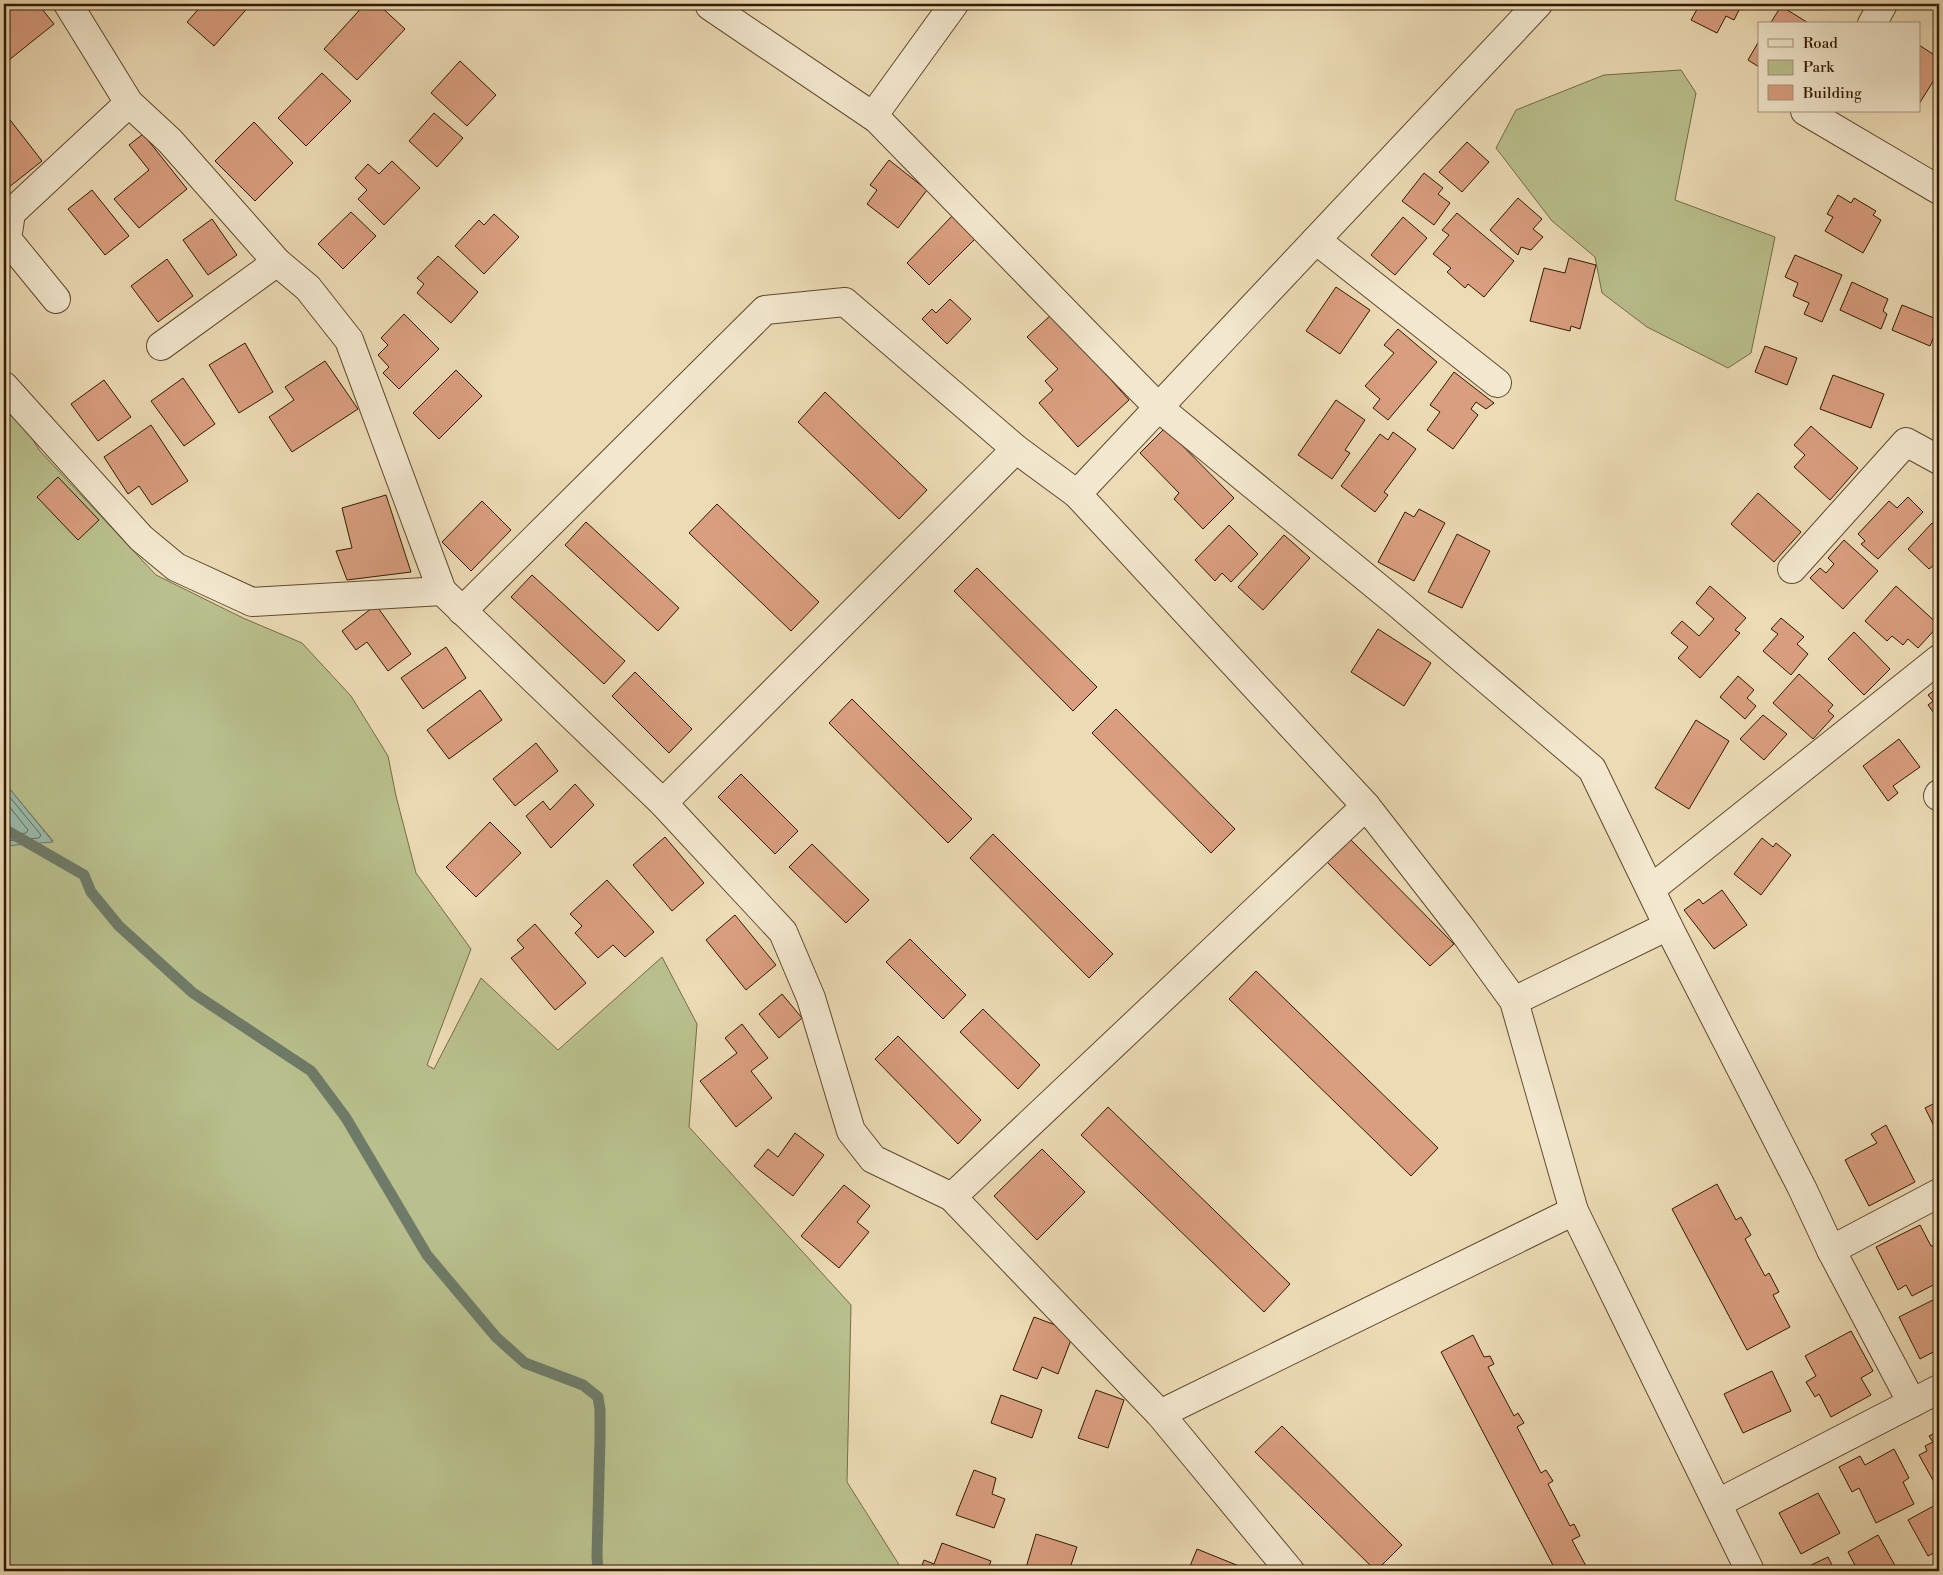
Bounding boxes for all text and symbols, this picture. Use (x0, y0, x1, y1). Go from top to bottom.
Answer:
legend (1758, 22, 1920, 112)
text: Road (1803, 34, 1838, 53)
text: Park (1803, 58, 1835, 77)
text: Building (1802, 84, 1862, 103)

